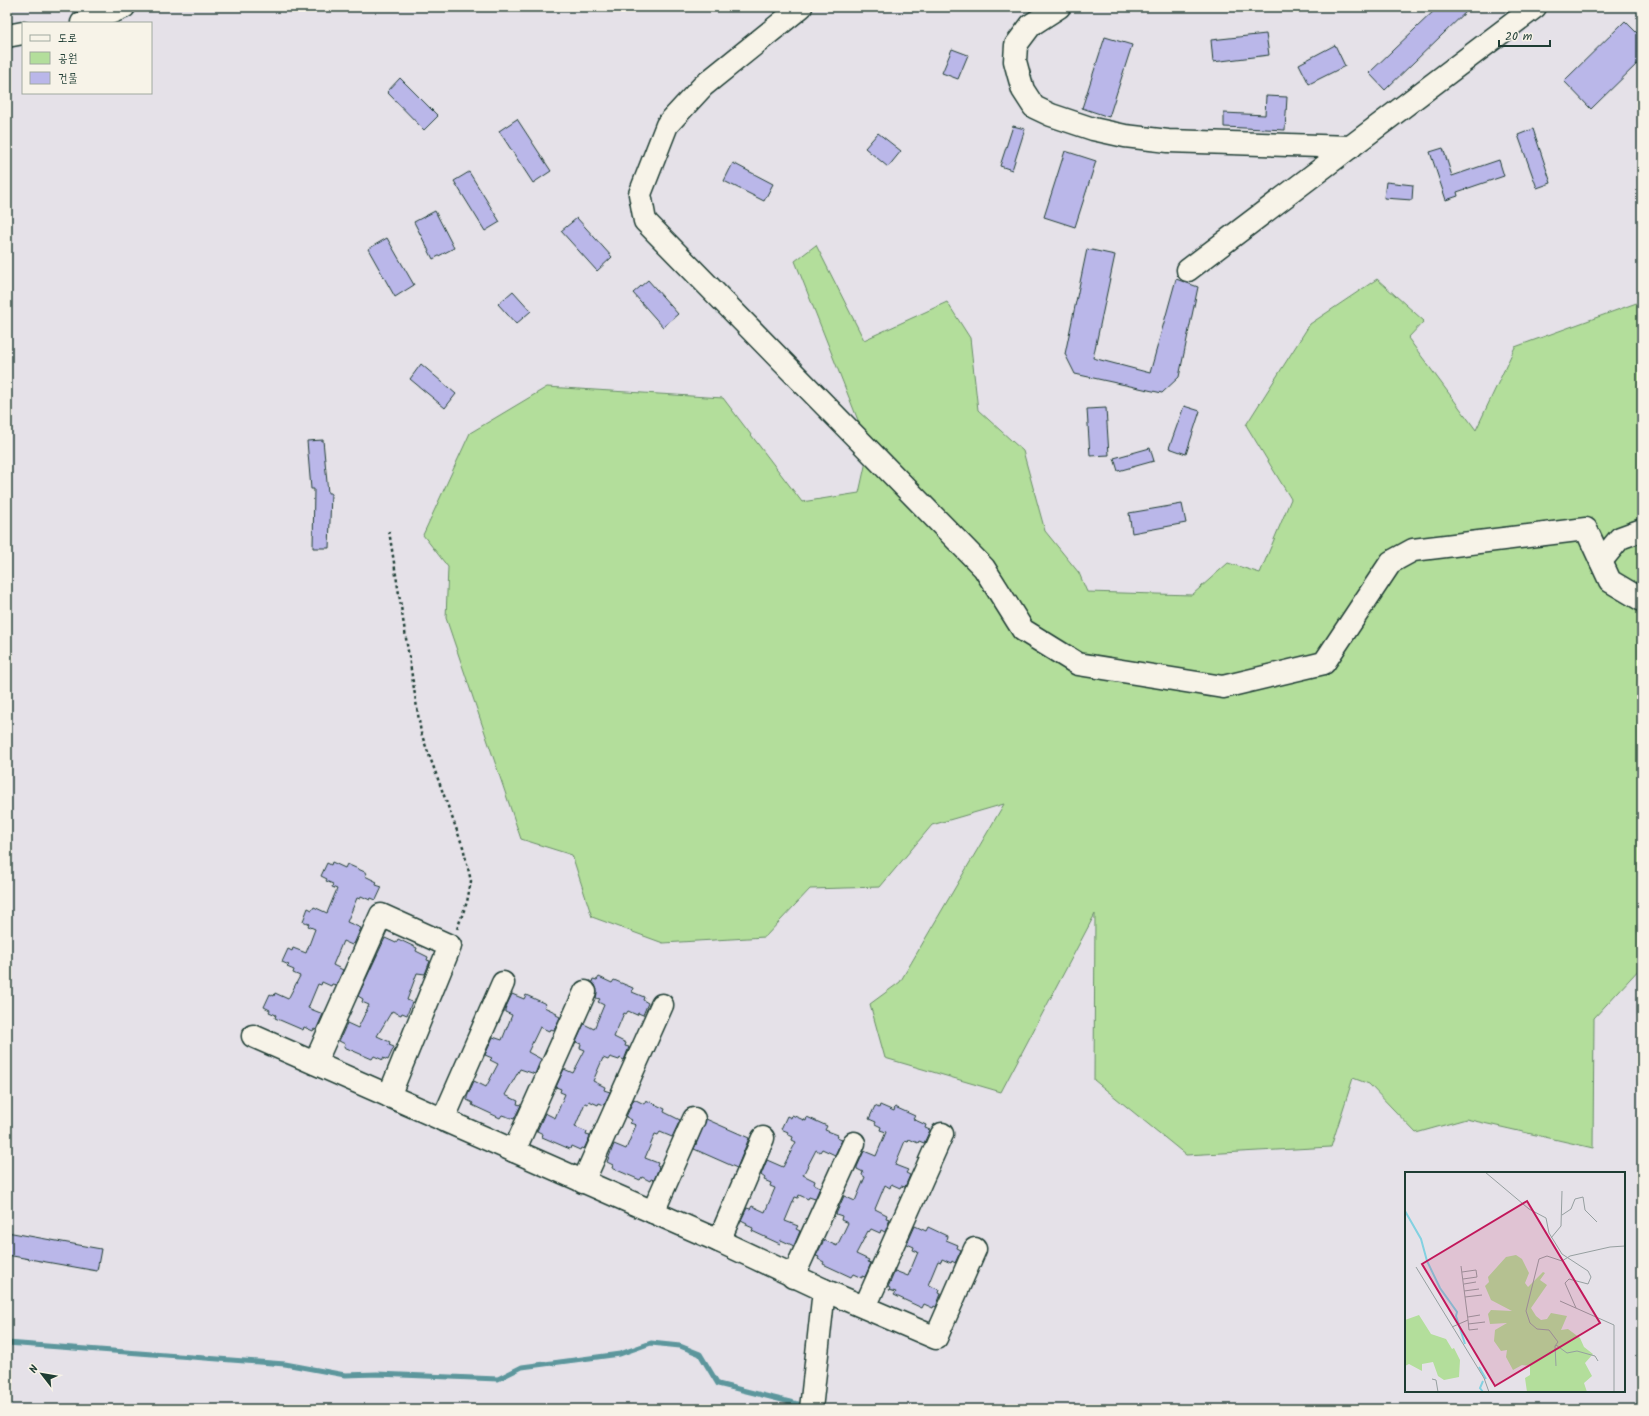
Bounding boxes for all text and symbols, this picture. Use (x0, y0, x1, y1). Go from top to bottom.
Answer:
legend (22, 22, 152, 94)
scale bar (1499, 22, 1550, 48)
text: 20 m (1505, 27, 1533, 46)
text: 도로 (58, 29, 77, 48)
text: 공원 (58, 49, 77, 68)
text: 건물 (58, 69, 78, 88)
inset map (1405, 1172, 1625, 1392)
north arrow (22, 1354, 62, 1394)
text: N (25, 1362, 44, 1377)

